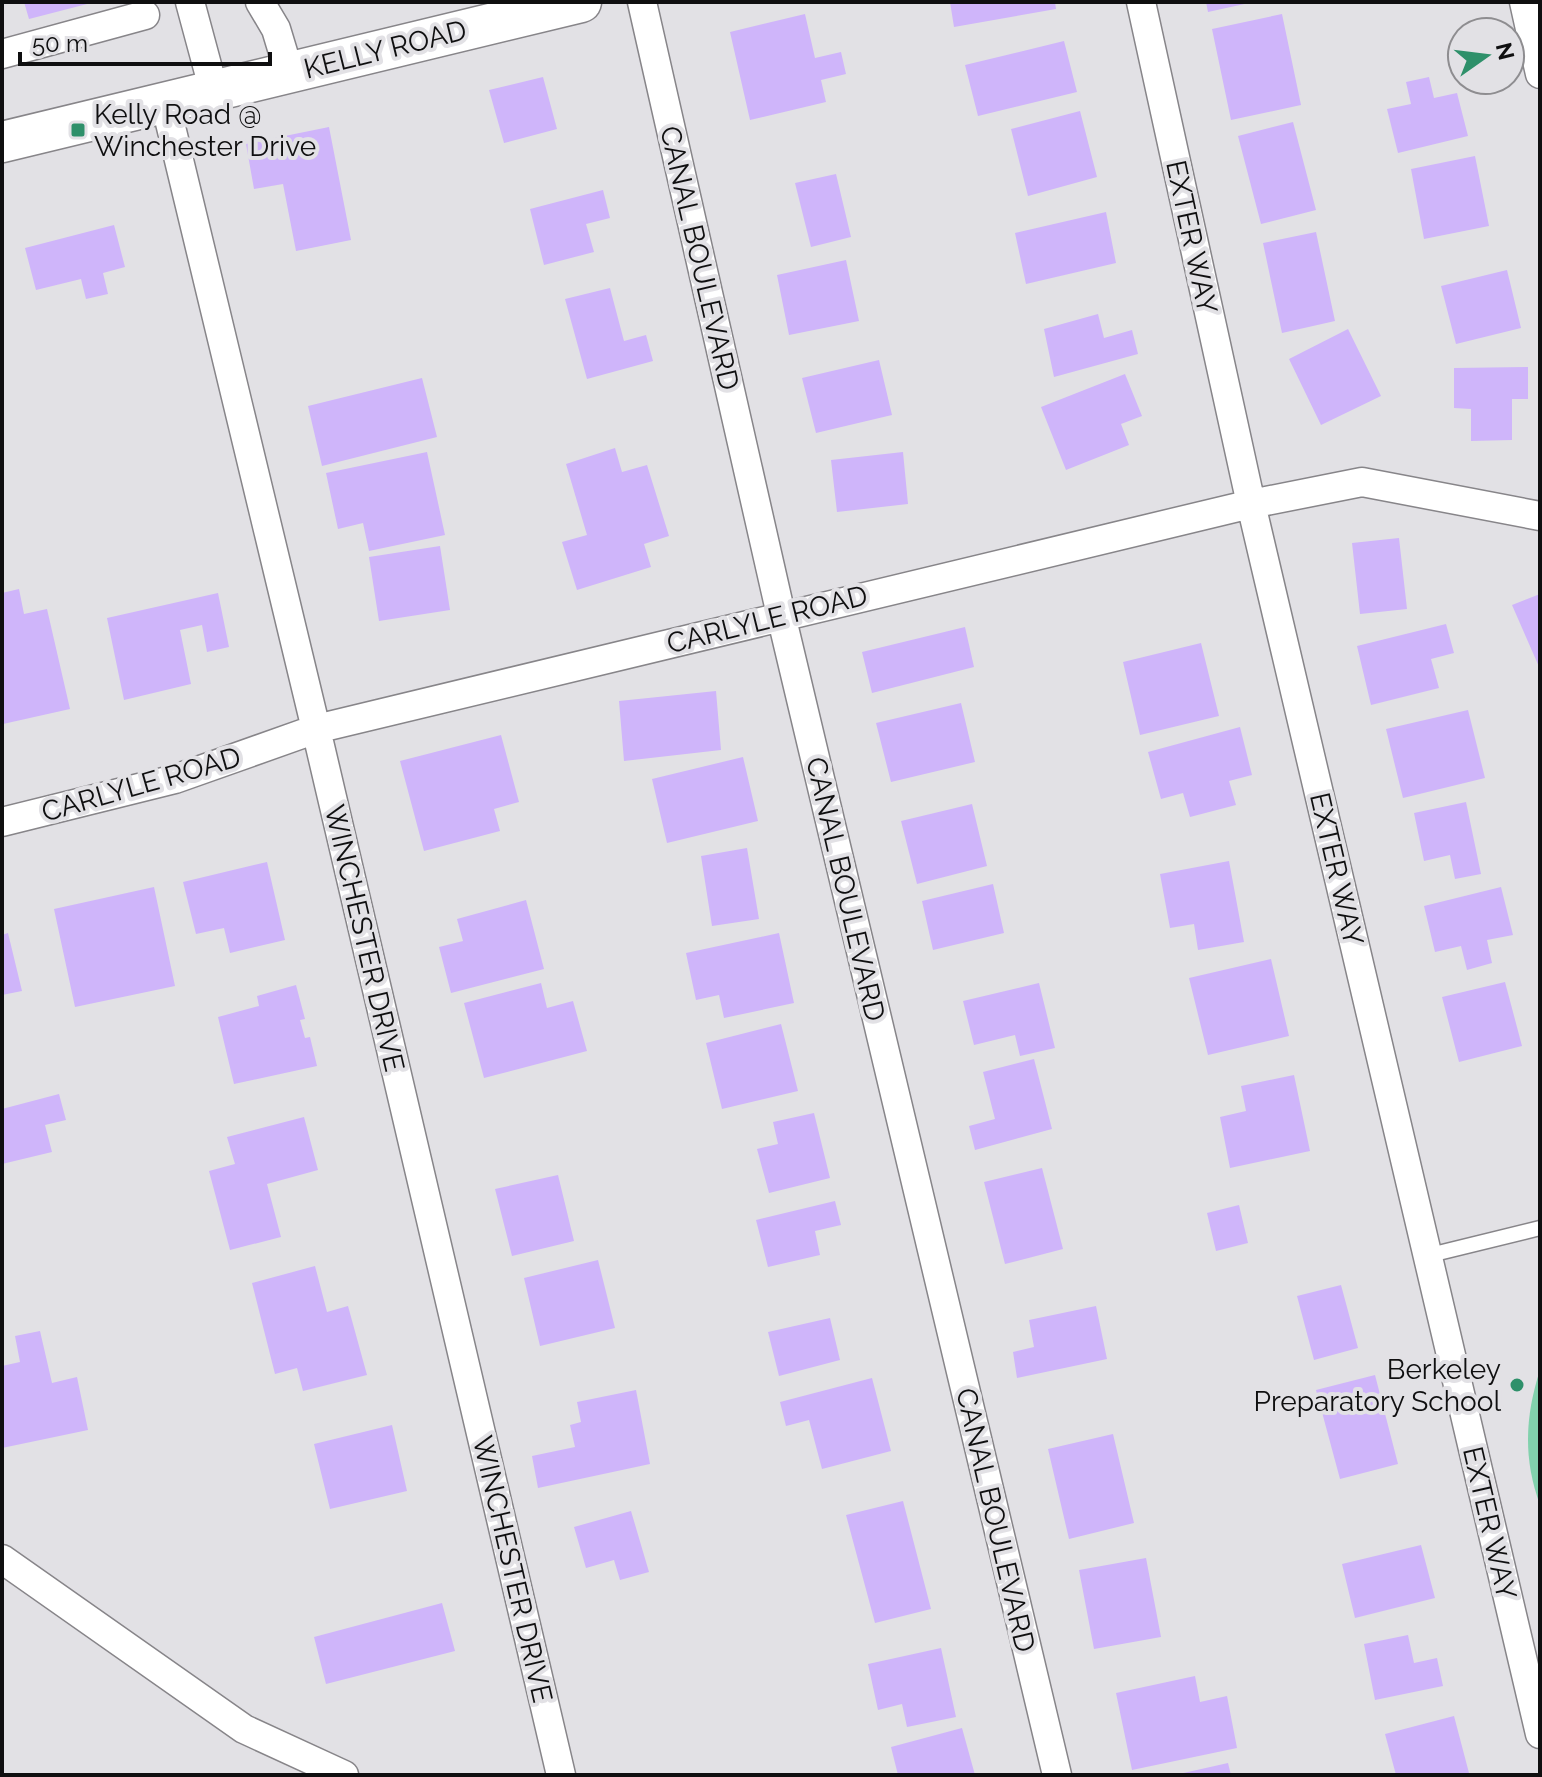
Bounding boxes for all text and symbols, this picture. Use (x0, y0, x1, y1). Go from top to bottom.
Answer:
street label: KELLY ROAD (300, 13, 470, 86)
scale bar (20, 16, 270, 66)
north arrow (1446, 16, 1526, 96)
text: 50 m (32, 29, 88, 58)
text: N (1491, 40, 1520, 62)
place label: Kelly Road @ Winchester Drive (94, 98, 316, 163)
marker: Kelly Road @ Winchester Drive (69, 121, 87, 139)
street label: CANAL BOULEVARD (653, 123, 746, 393)
street label: EXTER WAY (1159, 157, 1224, 317)
street label: CARLYLE ROAD (663, 579, 871, 660)
street label: CARLYLE ROAD (38, 740, 245, 829)
street label: CANAL BOULEVARD (799, 754, 892, 1024)
street label: EXTER WAY (1303, 789, 1370, 949)
street label: WINCHESTER DRIVE (318, 802, 411, 1075)
place label: Berkeley Preparatory School (1254, 1353, 1501, 1418)
marker: Berkeley Preparatory School (1508, 1376, 1526, 1394)
street label: CANAL BOULEVARD (949, 1385, 1042, 1655)
street label: WINCHESTER DRIVE (466, 1433, 559, 1706)
street label: EXTER WAY (1456, 1443, 1523, 1603)

